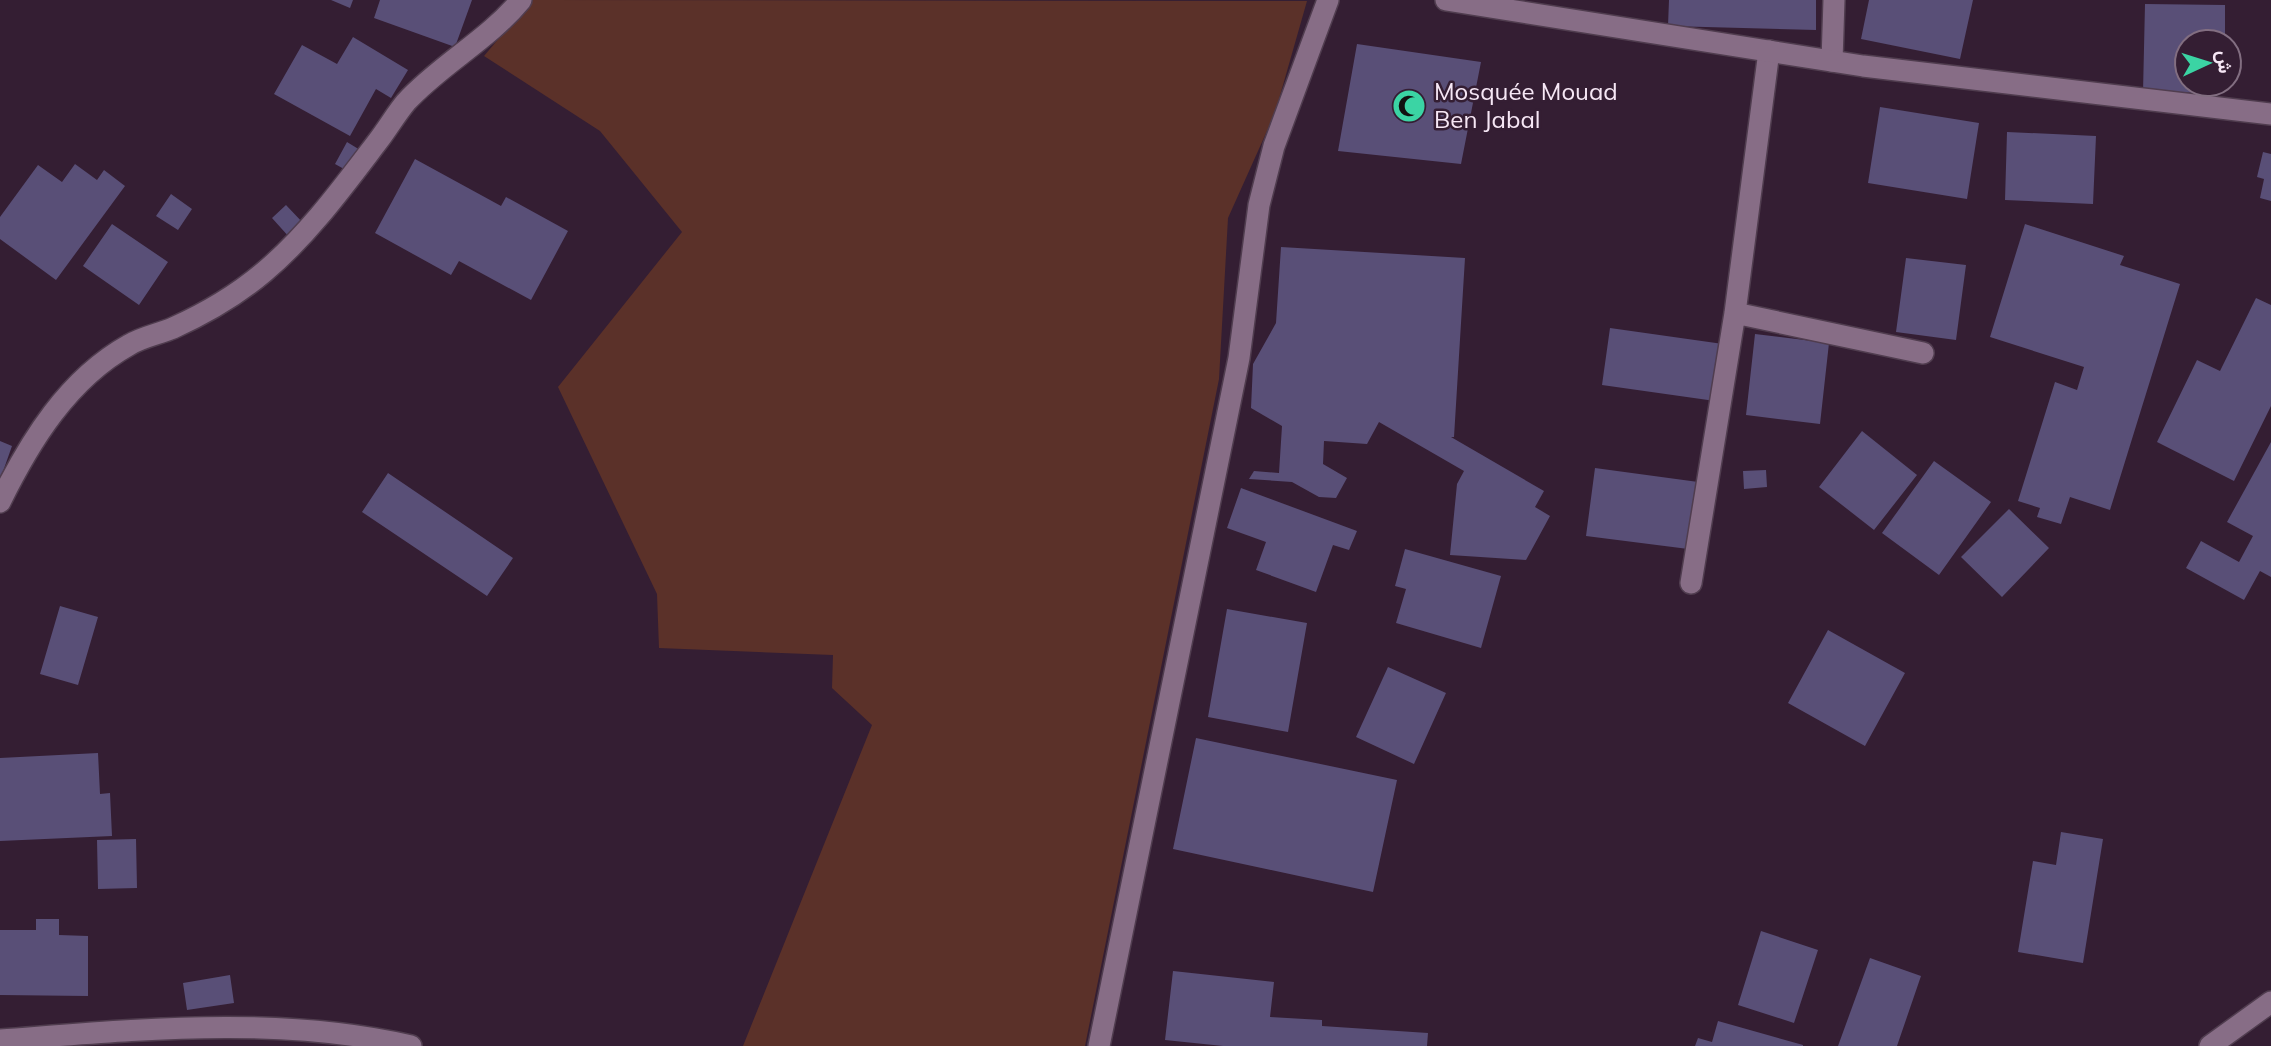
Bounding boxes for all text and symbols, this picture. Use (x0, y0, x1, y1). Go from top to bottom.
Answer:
north arrow (2173, 28, 2243, 98)
text: ش (2212, 50, 2238, 74)
place label: Mosquée Mouad Ben Jabal (1434, 76, 1618, 134)
mosque icon: Mosquée Mouad Ben Jabal (1390, 87, 1428, 125)

